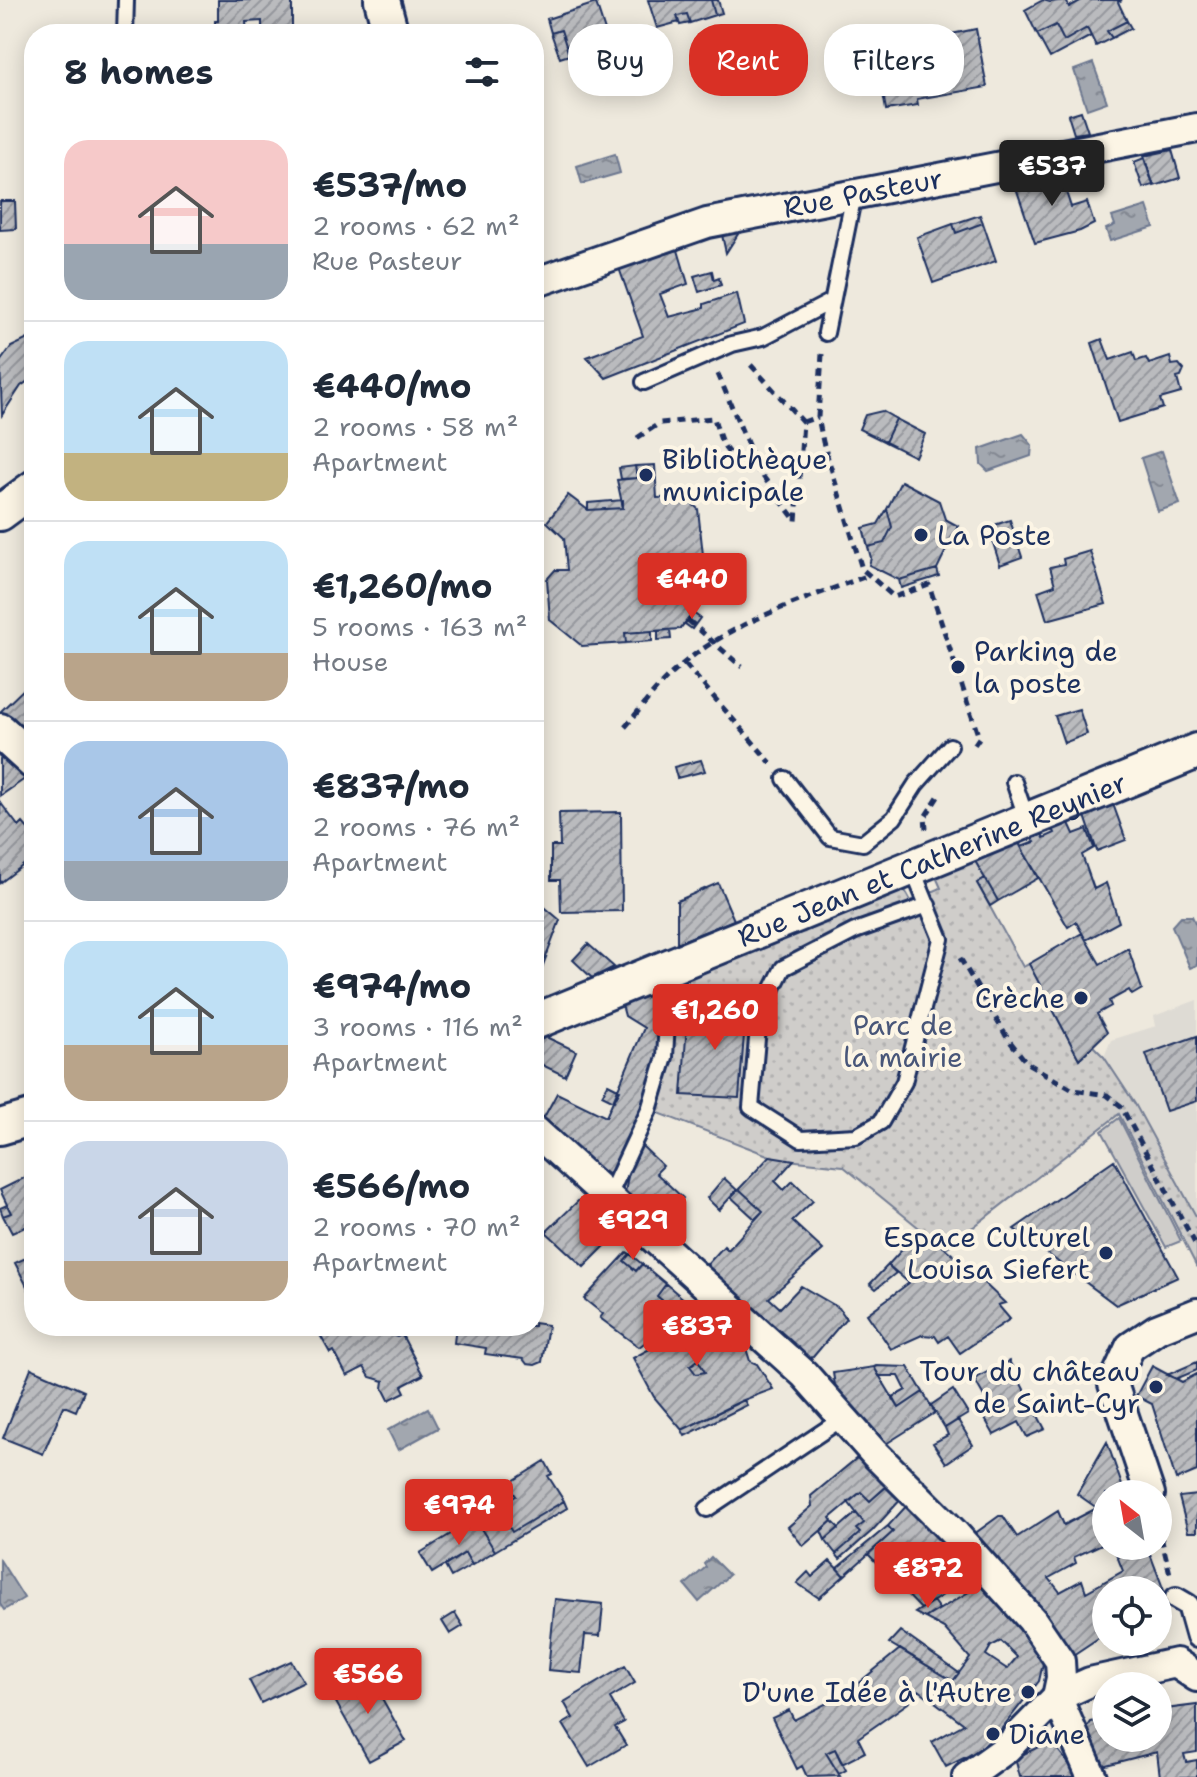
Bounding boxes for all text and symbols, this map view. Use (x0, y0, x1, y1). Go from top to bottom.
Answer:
chip: Buy (568, 24, 673, 96)
chip: Rent (689, 24, 808, 96)
chip: Filters (824, 24, 964, 96)
text: 8 homes (64, 49, 213, 95)
icon: filters (460, 50, 504, 94)
pin: €537 (1005, 140, 1099, 208)
text: €537 (1017, 148, 1087, 183)
street label: Rue Pasteur (780, 159, 946, 227)
text: €537/mo (312, 162, 467, 208)
icon: home (128, 172, 224, 268)
text: 2 rooms · 62 m² (312, 208, 520, 243)
text: Rue Pasteur (312, 243, 462, 278)
text: €440/mo (312, 363, 472, 409)
icon: home (128, 373, 224, 469)
text: 2 rooms · 58 m² (312, 409, 518, 444)
place label: Bibliothèque municipale (662, 440, 828, 510)
text: Apartment (312, 444, 448, 479)
marker: Bibliothèque municipale (637, 466, 655, 484)
place label: La Poste (937, 516, 1052, 554)
marker: La Poste (912, 526, 930, 544)
pin: €440 (645, 553, 739, 621)
text: €440 (656, 561, 728, 596)
text: €1,260/mo (312, 563, 493, 609)
icon: home (128, 573, 224, 669)
text: 5 rooms · 163 m² (312, 609, 527, 644)
place label: Parking de la poste (974, 632, 1118, 702)
text: House (312, 644, 388, 679)
marker: Parking de la poste (949, 658, 967, 676)
text: €837/mo (312, 763, 470, 809)
street label: Rue Jean et Catherine Reynier (732, 763, 1132, 956)
icon: home (128, 773, 224, 869)
text: 2 rooms · 76 m² (312, 809, 520, 844)
text: Apartment (312, 844, 448, 879)
text: €974/mo (312, 963, 471, 1009)
icon: home (128, 973, 224, 1069)
place label: Crèche (975, 979, 1065, 1017)
pin: €1,260 (650, 984, 780, 1052)
marker: Crèche (1072, 989, 1090, 1007)
text: €1,260 (671, 992, 759, 1027)
park label: Parc de la mairie (843, 1006, 963, 1076)
text: 3 rooms · 116 m² (312, 1009, 523, 1044)
text: Apartment (312, 1044, 448, 1079)
text: €566/mo (312, 1163, 470, 1209)
icon: home (128, 1173, 224, 1269)
pin: €929 (586, 1194, 680, 1262)
text: €929 (597, 1202, 669, 1237)
text: 2 rooms · 70 m² (312, 1209, 521, 1244)
place label: Espace Culturel Louisa Siefert (883, 1218, 1091, 1288)
text: Apartment (312, 1244, 448, 1279)
marker: Espace Culturel Louisa Siefert (1097, 1244, 1115, 1262)
pin: €837 (650, 1300, 744, 1368)
text: €837 (661, 1308, 733, 1343)
place label: Tour du château de Saint-Cyr (919, 1352, 1140, 1422)
marker: Tour du château de Saint-Cyr (1147, 1378, 1165, 1396)
pin: €974 (412, 1479, 506, 1547)
north arrow (1092, 1480, 1172, 1560)
map controls (1092, 1480, 1172, 1752)
text: €974 (423, 1487, 495, 1522)
pin: €872 (881, 1542, 975, 1610)
text: €872 (892, 1550, 964, 1585)
button: locate (1092, 1576, 1172, 1656)
pin: €566 (321, 1648, 415, 1716)
text: €566 (332, 1656, 404, 1691)
button: layers (1092, 1672, 1172, 1752)
place label: D'une Idée à l'Autre (742, 1673, 1012, 1711)
marker: D'une Idée à l'Autre (1019, 1683, 1037, 1701)
place label: Diane (1009, 1715, 1085, 1753)
marker: Diane (984, 1725, 1002, 1743)

